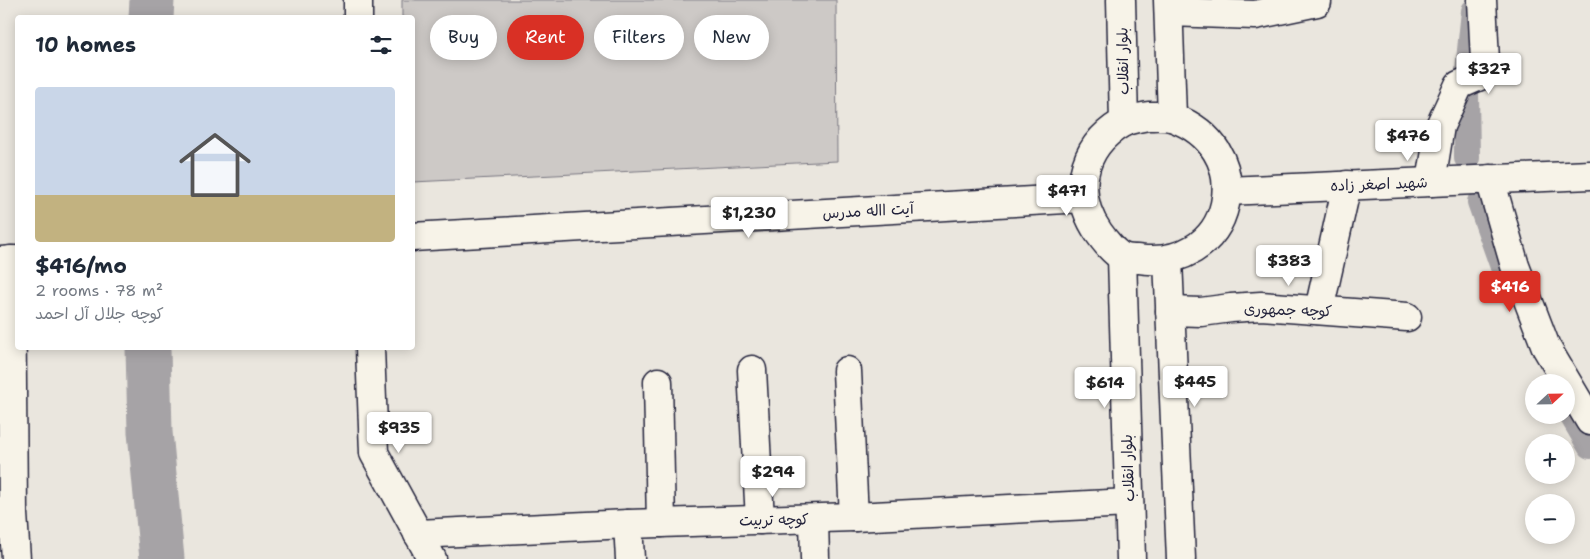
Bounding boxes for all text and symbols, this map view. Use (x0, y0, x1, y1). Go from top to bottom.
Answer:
chip: Buy (430, 15, 497, 60)
chip: Rent (507, 15, 584, 60)
chip: Filters (594, 15, 684, 60)
chip: New (694, 15, 769, 60)
street label: بلوار انقلاب (1112, 27, 1134, 95)
text: 10 homes (35, 31, 136, 59)
icon: filters (367, 31, 395, 59)
pin: $327 (1459, 52, 1519, 95)
text: $327 (1467, 58, 1511, 79)
icon: home (170, 120, 260, 210)
pin: $476 (1378, 120, 1438, 162)
text: $476 (1386, 125, 1430, 146)
street label: شهید اصغر زاده (1330, 172, 1428, 196)
pin: $471 (1037, 174, 1097, 217)
text: $471 (1047, 180, 1087, 201)
pin: $1,230 (708, 196, 790, 239)
street label: آیت االه مدرس (822, 199, 915, 223)
text: $1,230 (722, 202, 776, 223)
pin: $383 (1259, 244, 1319, 287)
text: $383 (1267, 250, 1311, 271)
text: $416/mo (35, 252, 127, 280)
pin: $416 (1480, 270, 1540, 313)
text: $416 (1490, 276, 1530, 297)
text: 2 rooms · 78 m² (35, 280, 163, 301)
street label: کوچه جمهوری (1244, 298, 1332, 322)
text: کوچه جلال آل احمد (35, 303, 164, 324)
pin: $614 (1075, 366, 1135, 409)
pin: $445 (1165, 366, 1225, 408)
text: $445 (1174, 371, 1216, 392)
text: $614 (1085, 372, 1125, 393)
north arrow (1525, 374, 1575, 424)
map controls (1525, 374, 1575, 544)
pin: $935 (369, 412, 429, 454)
text: $935 (378, 417, 420, 438)
street label: بلوار انقلاب (1117, 434, 1139, 502)
button: + (1525, 434, 1575, 484)
pin: $294 (743, 456, 803, 498)
text: $294 (751, 461, 795, 482)
button: − (1525, 494, 1575, 544)
street label: کوچه تربیت (739, 509, 809, 531)

